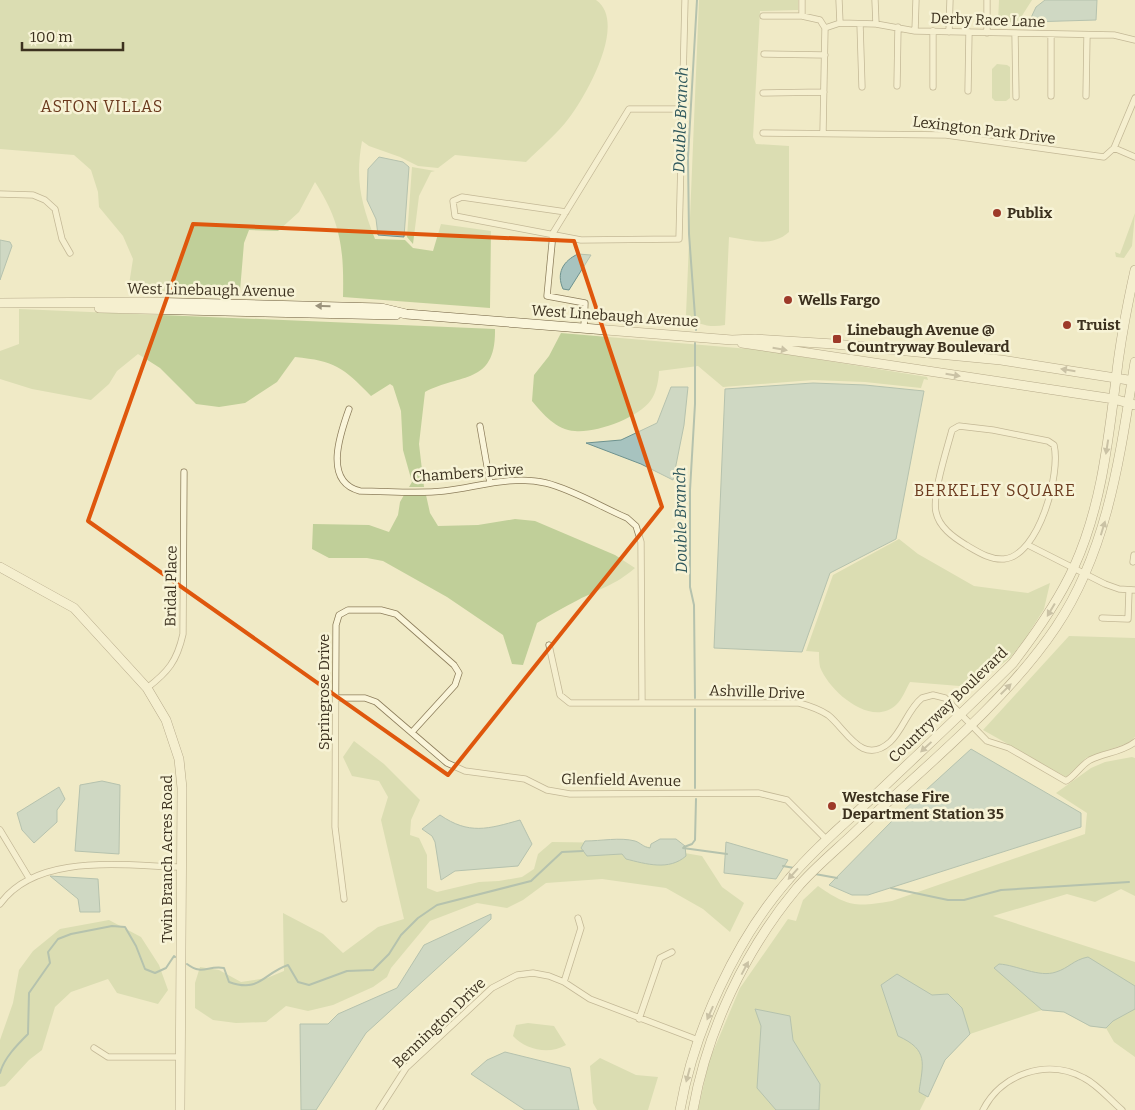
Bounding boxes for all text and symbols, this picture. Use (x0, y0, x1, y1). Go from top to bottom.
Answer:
street label: Derby Race Lane (930, 9, 1046, 31)
scale bar (22, 20, 124, 52)
text: 100 m (30, 28, 73, 46)
water label: Double Branch (669, 67, 692, 173)
district label: ASTON VILLAS (41, 97, 163, 116)
street label: Lexington Park Drive (911, 112, 1057, 148)
place label: Publix (1007, 204, 1053, 222)
marker: Publix (991, 207, 1003, 219)
street label: West Linebaugh Avenue (127, 280, 295, 300)
place label: Wells Fargo (798, 291, 881, 309)
marker: Wells Fargo (782, 294, 794, 306)
one-way arrow (314, 301, 330, 309)
street label: West Linebaugh Avenue (531, 301, 699, 331)
place label: Truist (1077, 316, 1121, 334)
marker: Truist (1061, 319, 1073, 331)
place label: Linebaugh Avenue @ Countryway Boulevard (847, 321, 1010, 356)
marker: Linebaugh Avenue @ Countryway Boulevard (831, 333, 843, 345)
one-way arrow (772, 346, 788, 354)
one-way arrow (1059, 366, 1075, 374)
one-way arrow (946, 371, 962, 379)
one-way arrow (1102, 440, 1110, 456)
street label: Chambers Drive (412, 460, 524, 486)
water label: Double Branch (670, 467, 691, 573)
district label: BERKELEY SQUARE (914, 481, 1076, 500)
one-way arrow (1100, 520, 1108, 535)
street label: Bridal Place (161, 545, 181, 627)
one-way arrow (1046, 604, 1055, 617)
street label: Springrose Drive (315, 634, 333, 750)
street label: Countryway Boulevard (885, 644, 1011, 766)
street label: Ashville Drive (709, 681, 805, 703)
one-way arrow (999, 683, 1011, 695)
one-way arrow (921, 741, 933, 753)
street label: Glenfield Avenue (561, 770, 681, 790)
street label: Twin Branch Acres Road (158, 775, 176, 943)
place label: Westchase Fire Department Station 35 (842, 788, 1004, 823)
marker: Westchase Fire Department Station 35 (826, 800, 838, 812)
one-way arrow (787, 868, 799, 880)
one-way arrow (741, 961, 749, 975)
street label: Bennington Drive (389, 974, 489, 1072)
one-way arrow (706, 1006, 714, 1020)
one-way arrow (683, 1067, 691, 1082)

